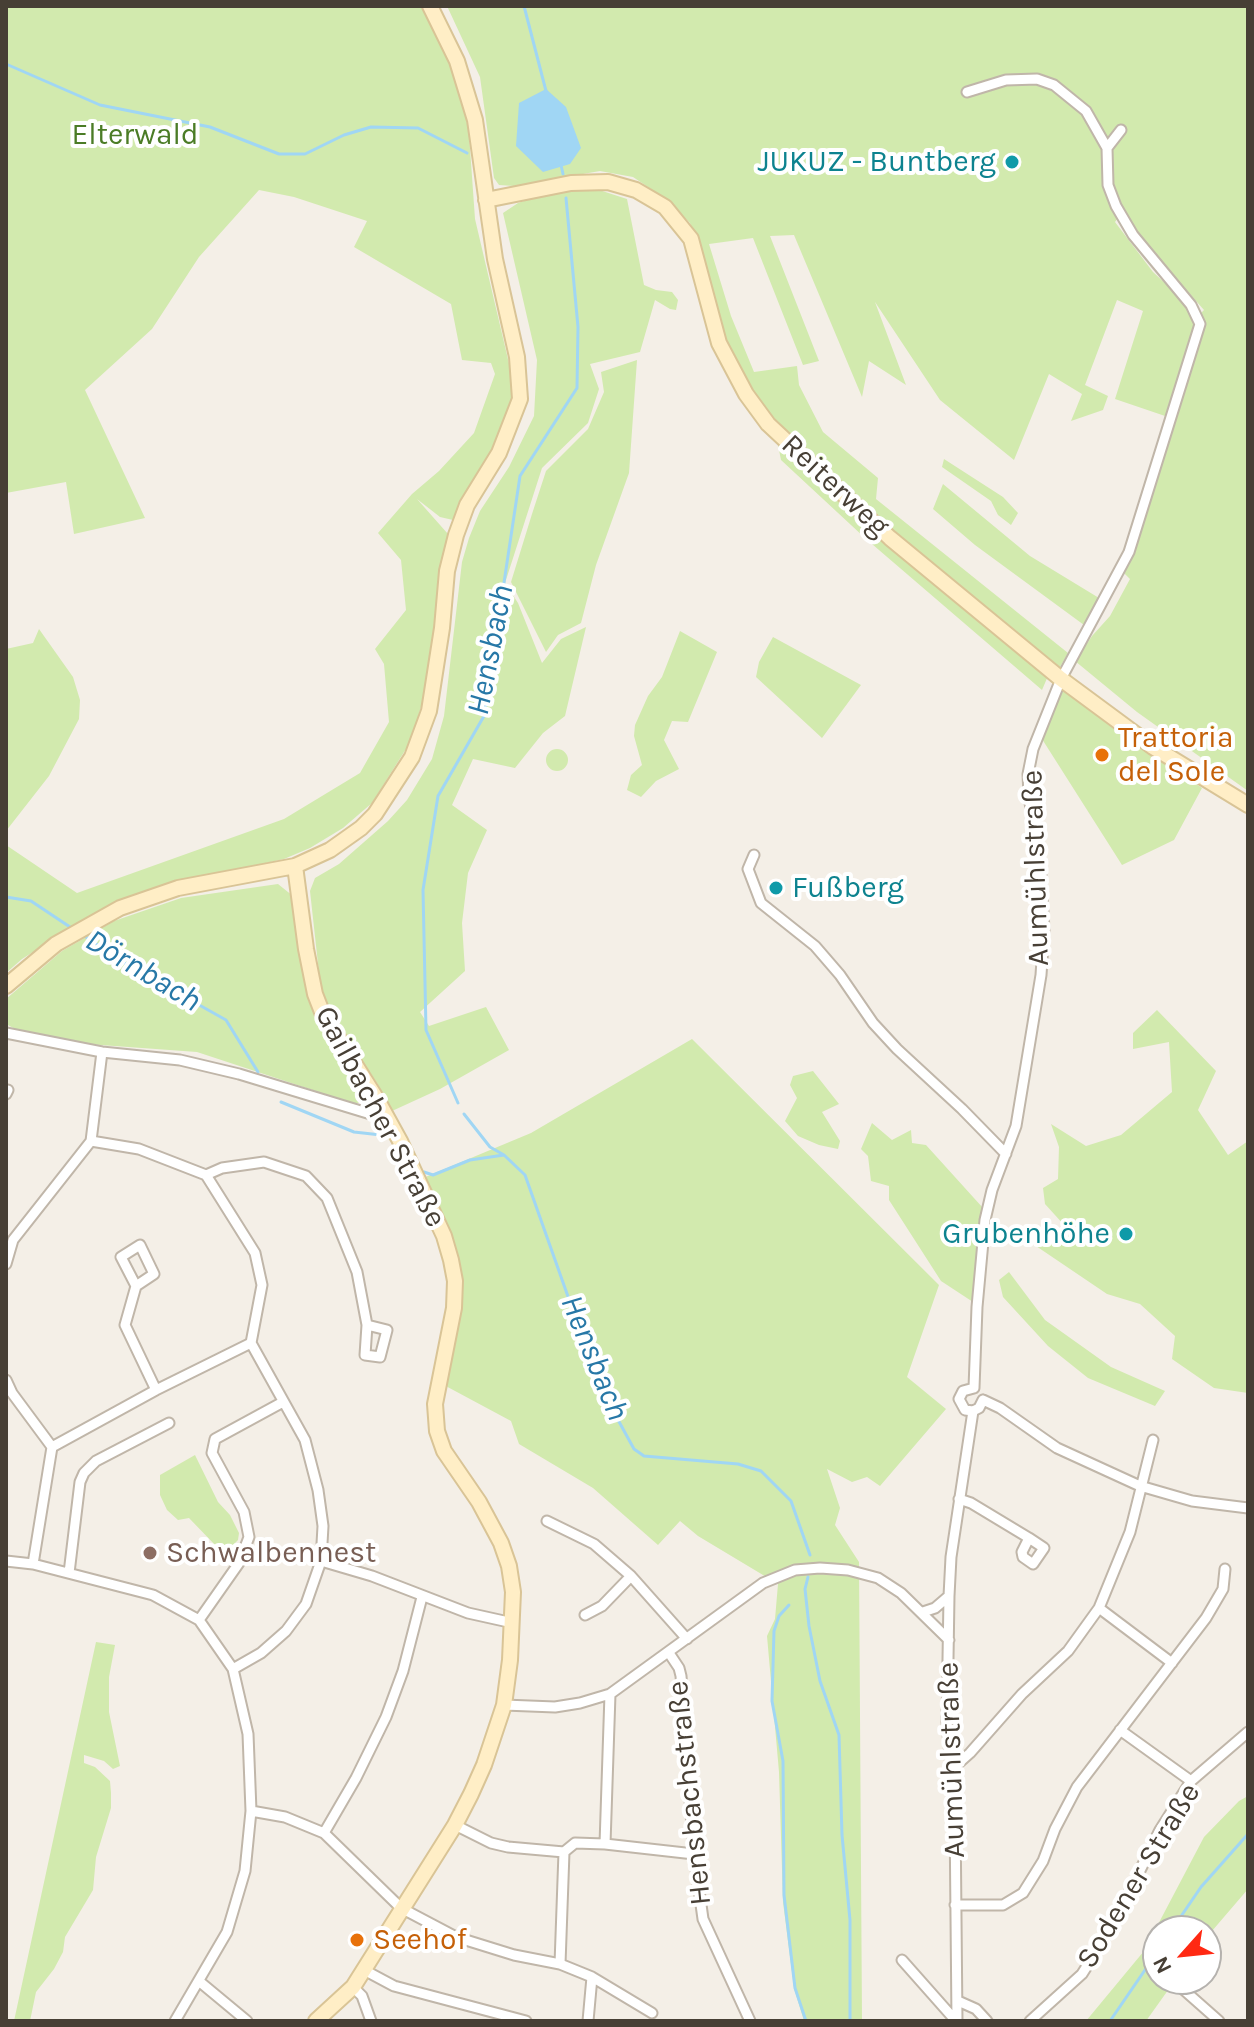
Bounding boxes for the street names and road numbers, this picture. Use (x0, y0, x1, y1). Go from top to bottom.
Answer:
street label: Reiterweg (774, 427, 896, 545)
street label: Aumühlstraße (1015, 769, 1057, 967)
street label: Gailbacher Straße (307, 1000, 453, 1234)
street label: Aumühlstraße (931, 1661, 973, 1859)
street label: Hensbachstraße (660, 1679, 720, 1907)
street label: Sodener Straße (1070, 1777, 1208, 1975)

